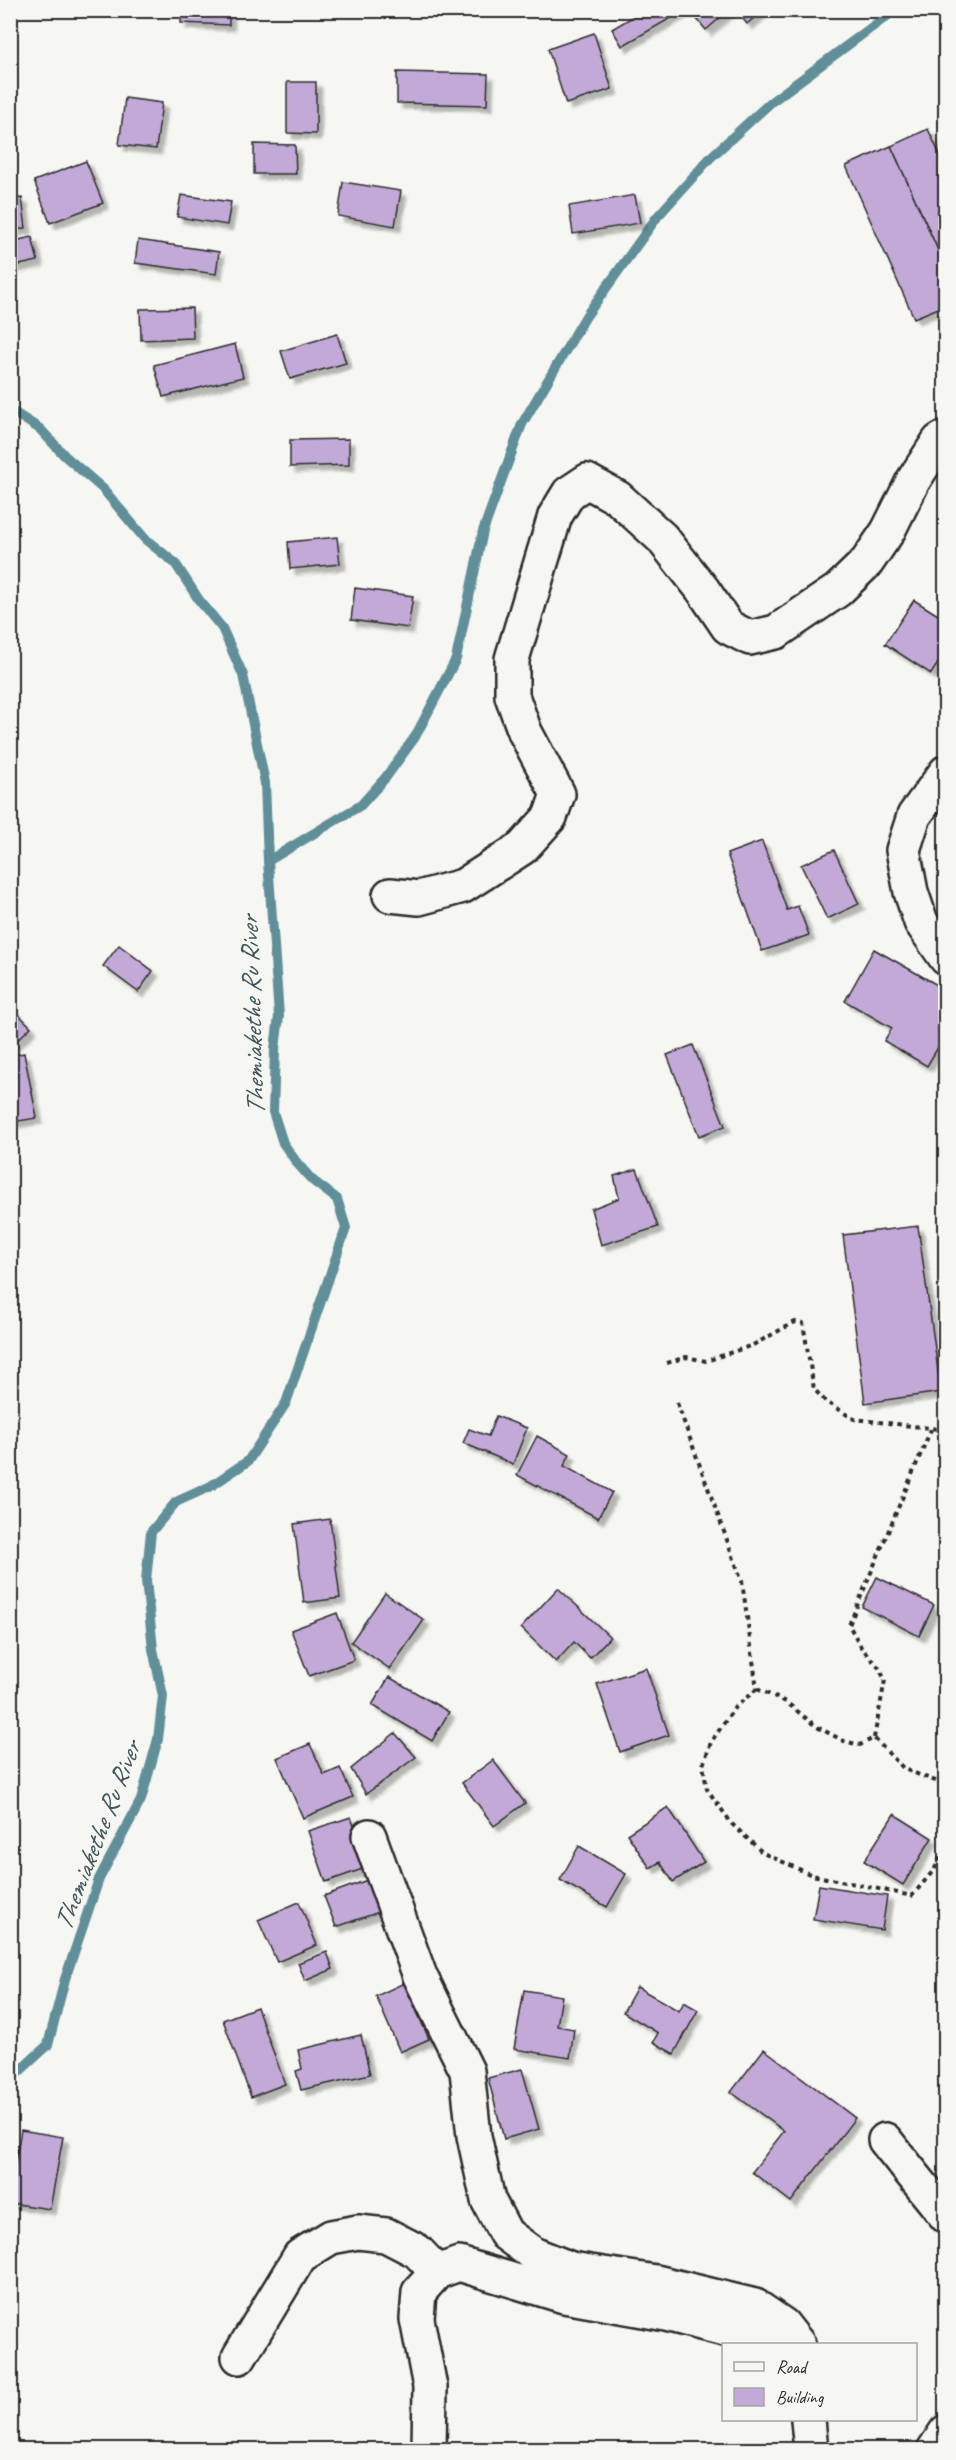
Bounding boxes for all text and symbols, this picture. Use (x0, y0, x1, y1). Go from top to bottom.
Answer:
water label: Themiakethe Ru River (231, 912, 272, 1116)
water label: Themiakethe Ru River (46, 1733, 150, 1935)
legend (722, 2343, 917, 2421)
text: Road (776, 2356, 809, 2378)
text: Building (776, 2386, 825, 2408)

